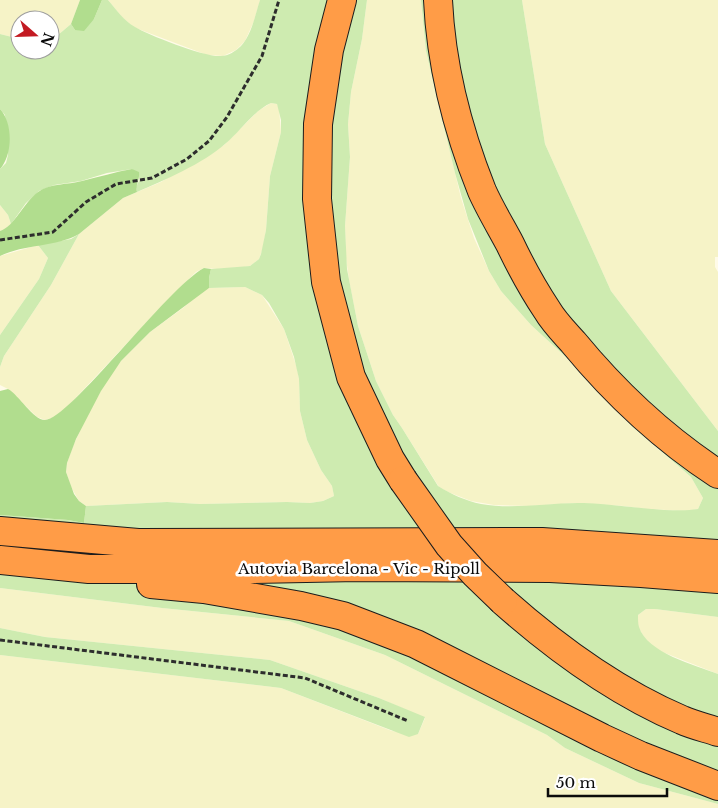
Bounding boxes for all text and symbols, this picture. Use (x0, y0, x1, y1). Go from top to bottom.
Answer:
north arrow (10, 10, 60, 60)
text: N (37, 30, 58, 49)
street label: Autovia Barcelona - Vic - Ripoll (237, 559, 480, 578)
scale bar (548, 766, 667, 798)
text: 50 m (556, 773, 596, 792)

